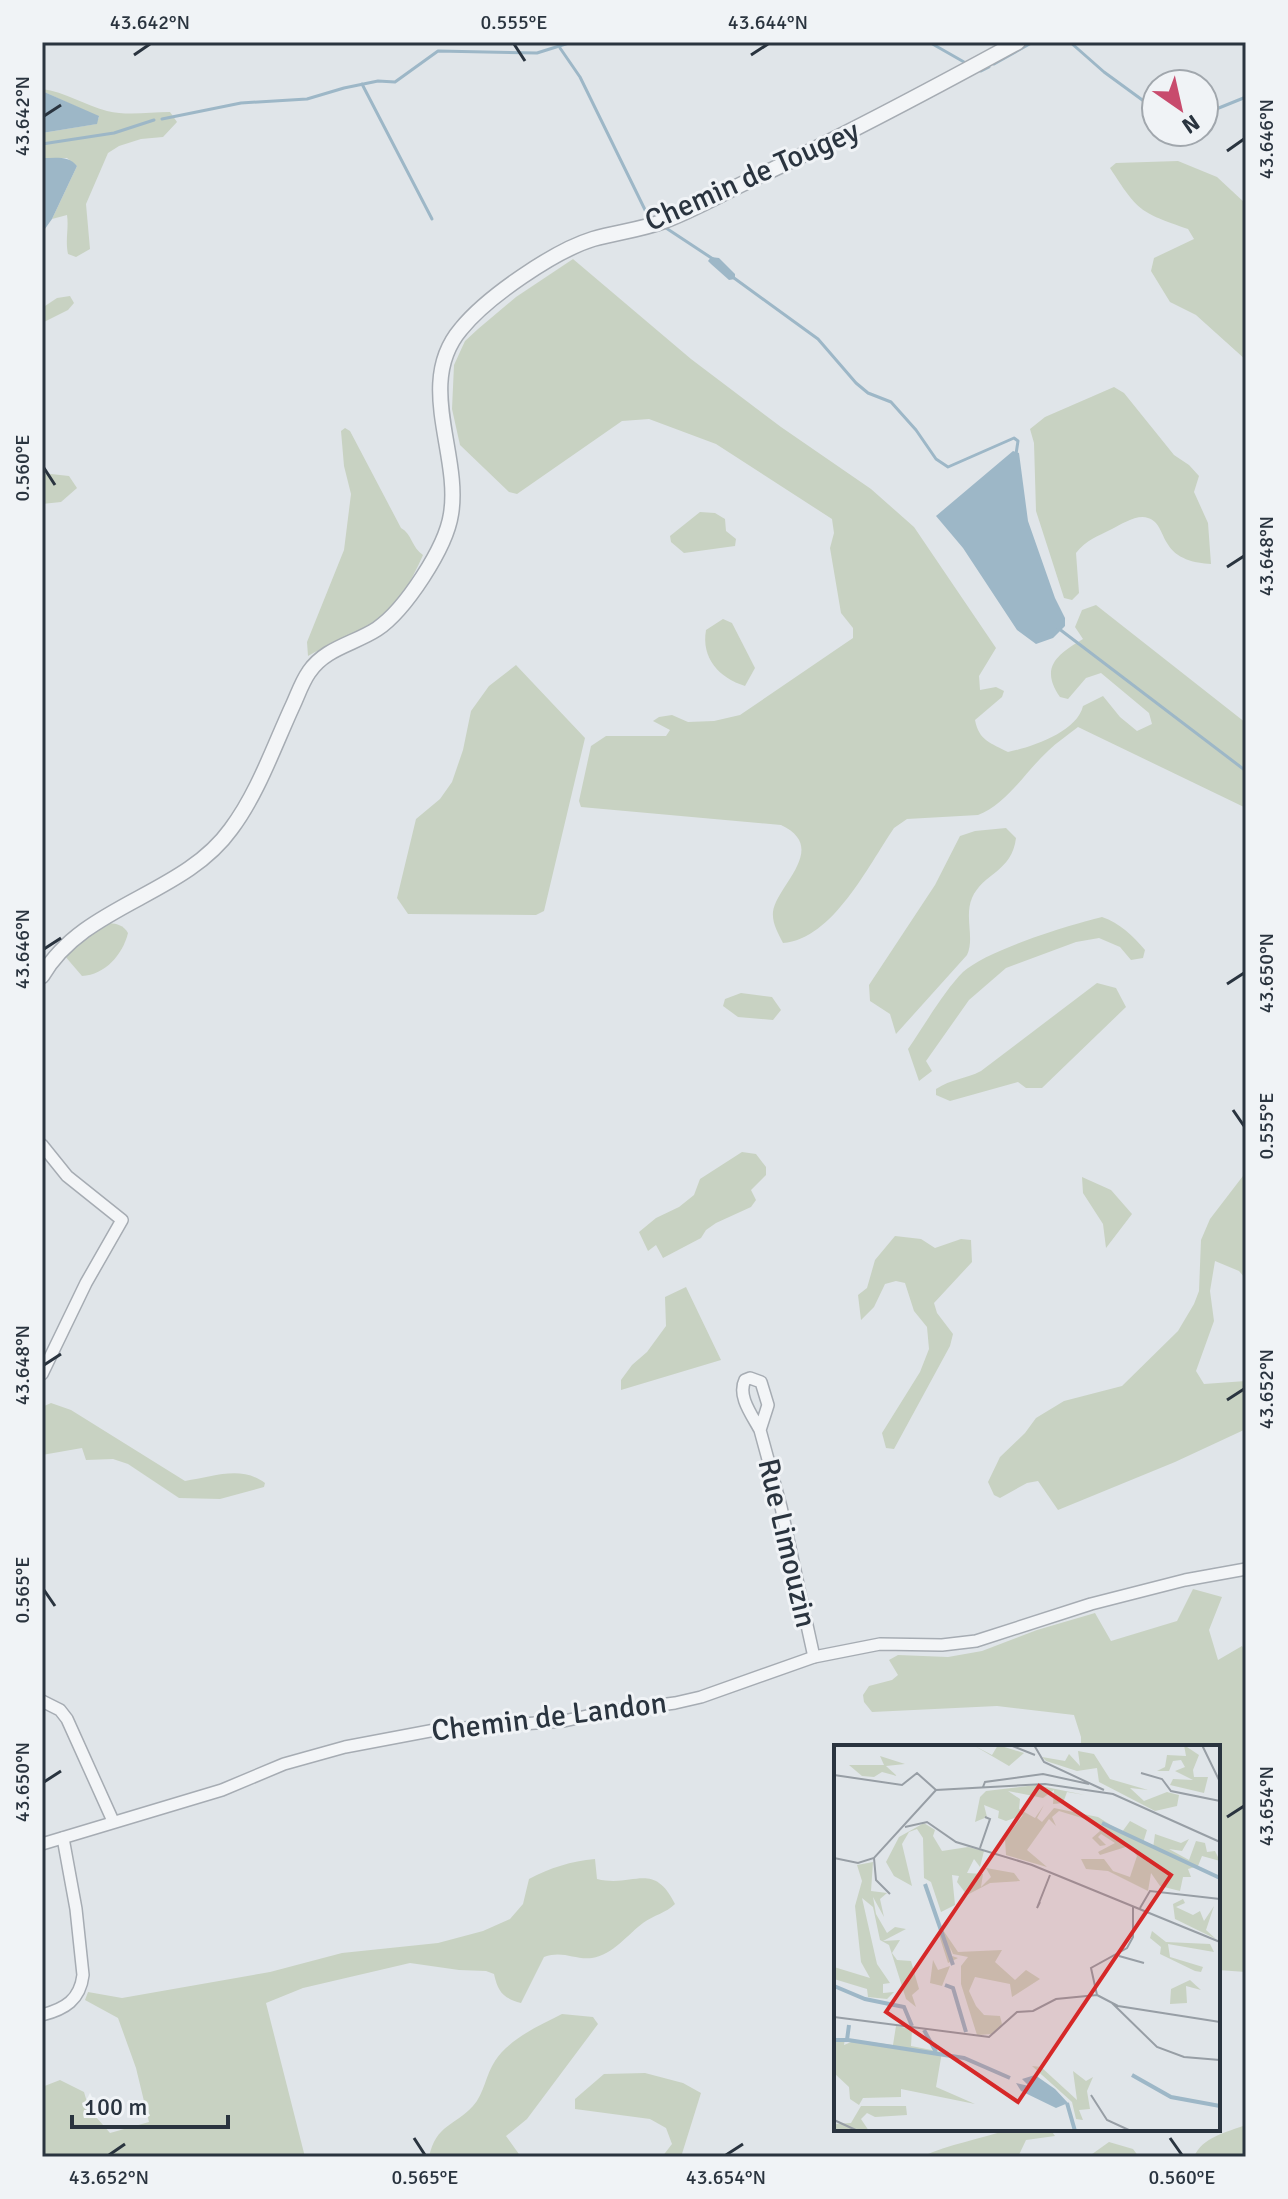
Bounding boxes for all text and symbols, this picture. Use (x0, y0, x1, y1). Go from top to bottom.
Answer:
text: 43.642°N (110, 10, 190, 35)
text: 0.555°E (480, 10, 548, 35)
text: 43.644°N (728, 10, 808, 35)
north arrow (1140, 68, 1220, 148)
text: 43.642°N (10, 76, 35, 156)
text: 43.646°N (1254, 99, 1279, 179)
text: N (1177, 109, 1205, 140)
street label: Chemin de Tougey (639, 112, 865, 240)
text: 0.560°E (10, 434, 35, 502)
text: 43.648°N (1254, 516, 1279, 596)
text: 43.646°N (10, 909, 35, 989)
text: 43.650°N (1254, 933, 1279, 1013)
text: 0.555°E (1254, 1092, 1279, 1160)
text: 43.648°N (10, 1325, 35, 1405)
text: 43.652°N (1254, 1349, 1279, 1429)
street label: Rue Limouzin (750, 1455, 824, 1631)
text: 0.565°E (10, 1556, 35, 1624)
street label: Chemin de Landon (429, 1684, 669, 1750)
text: 43.650°N (10, 1742, 35, 1822)
inset map (834, 1745, 1220, 2131)
text: 43.654°N (1254, 1766, 1279, 1846)
scale bar (72, 2079, 228, 2129)
text: 100 m (84, 2092, 147, 2122)
text: 43.652°N (69, 2165, 149, 2190)
text: 0.565°E (391, 2165, 459, 2190)
text: 43.654°N (686, 2165, 766, 2190)
text: 0.560°E (1148, 2165, 1216, 2190)

